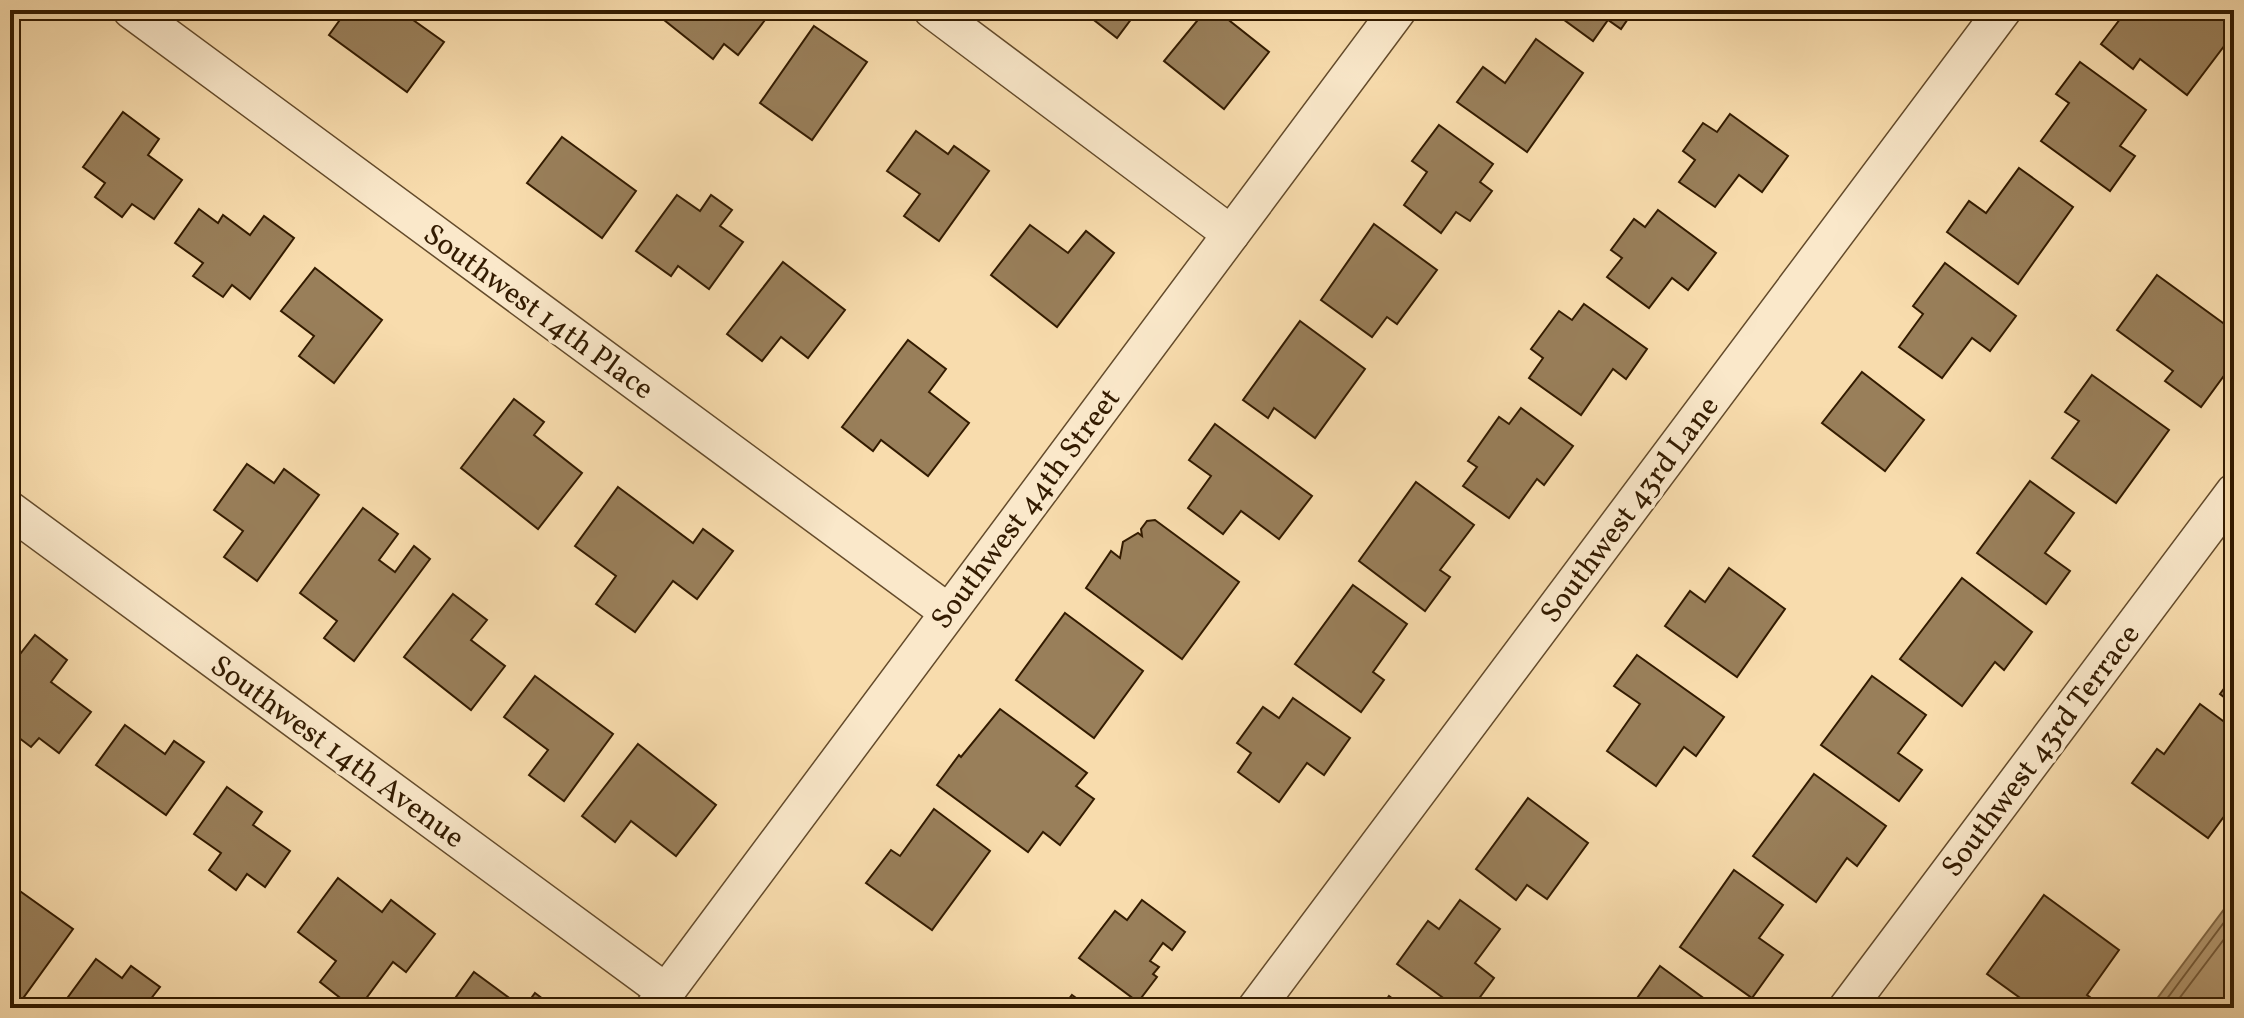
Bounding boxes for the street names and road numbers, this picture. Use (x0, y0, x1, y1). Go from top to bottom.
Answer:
street label: Southwest 14th Place (414, 214, 662, 411)
street label: Southwest 44th Street (922, 380, 1131, 638)
street label: Southwest 43rd Lane (1531, 388, 1730, 633)
street label: Southwest 43rd Terrace (1932, 616, 2151, 887)
street label: Southwest 14th Avenue (201, 646, 473, 859)

